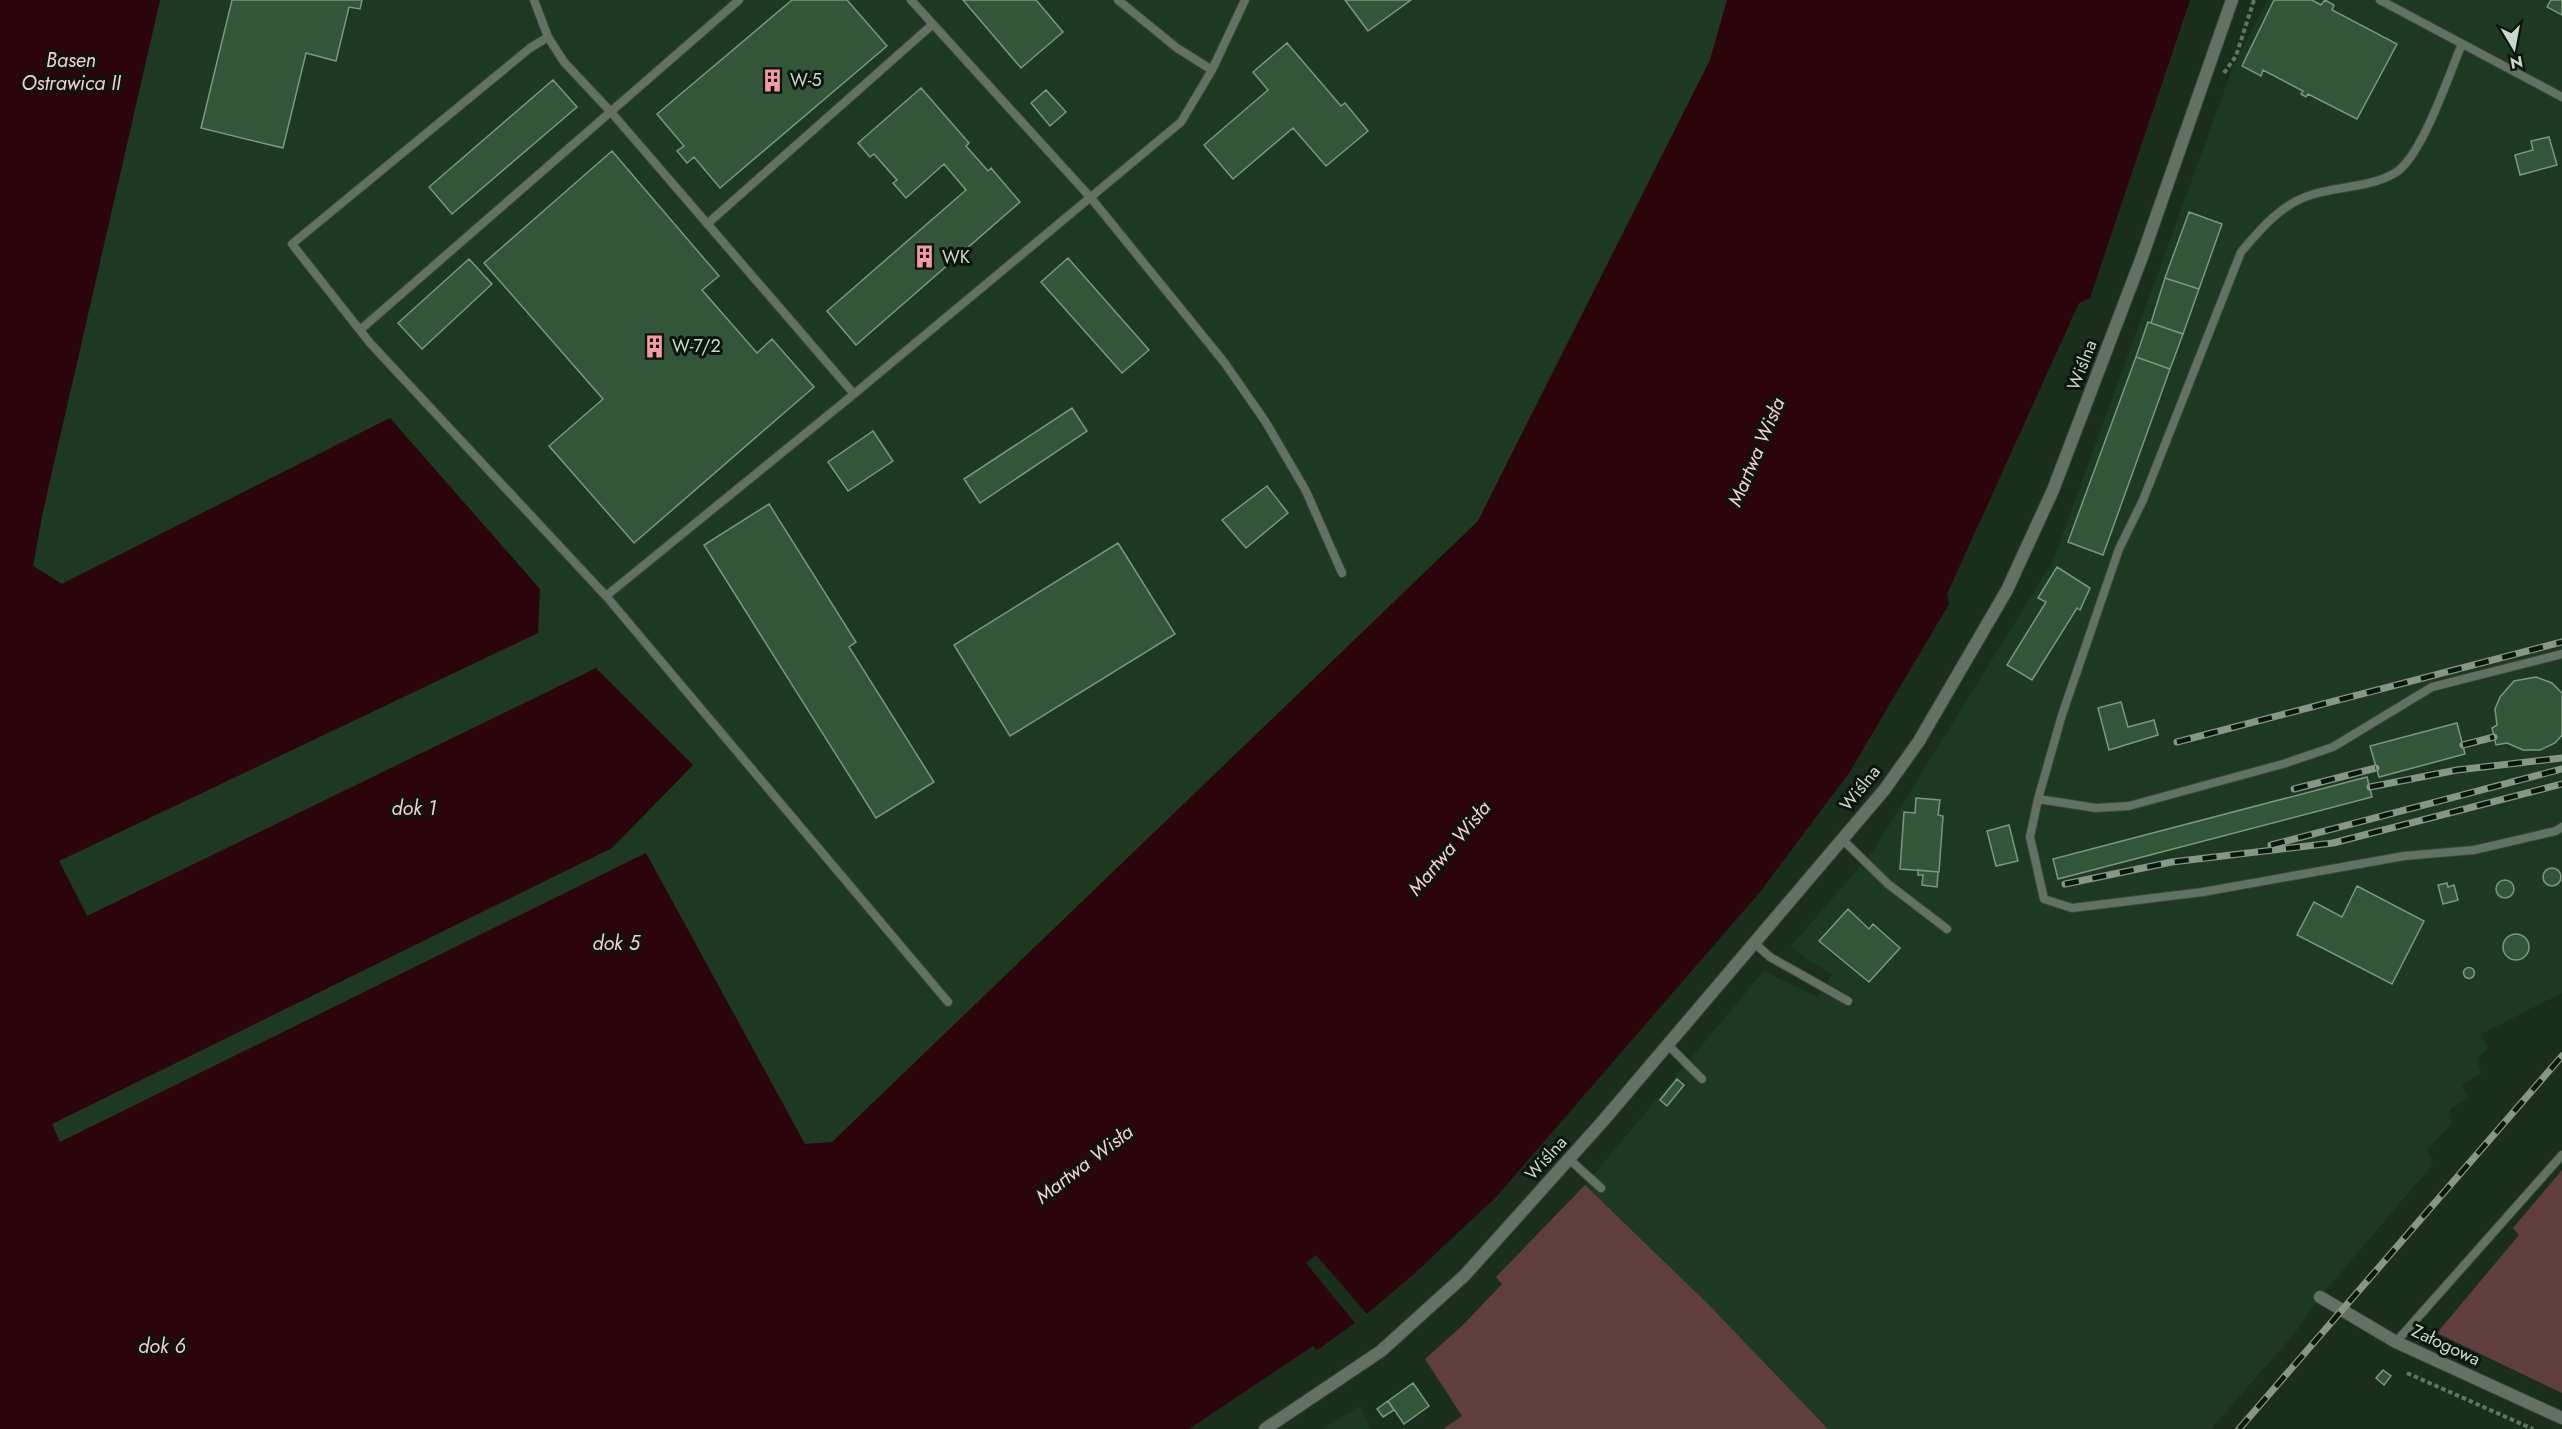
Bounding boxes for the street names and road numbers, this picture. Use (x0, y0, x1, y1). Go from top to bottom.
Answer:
street label: Wiślna (2061, 336, 2103, 394)
street label: Wiślna (1834, 760, 1886, 816)
street label: Wiślna (1519, 1130, 1573, 1186)
street label: Załogowa (2407, 1318, 2485, 1372)

